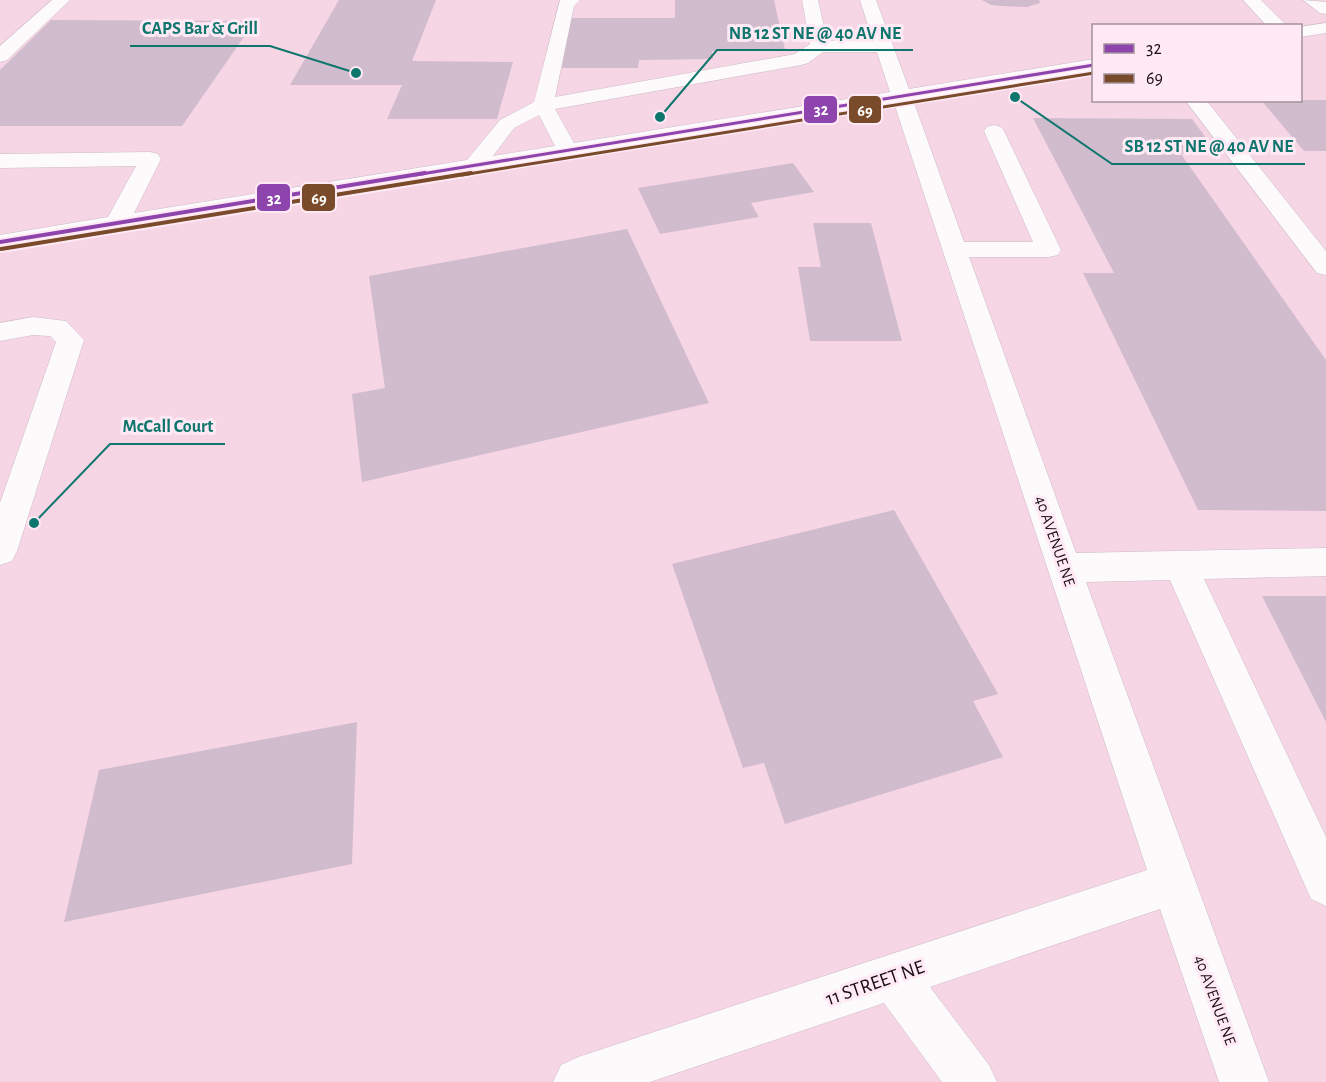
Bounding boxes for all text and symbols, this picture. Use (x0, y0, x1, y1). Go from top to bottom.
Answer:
callout: CAPS Bar & Grill (130, 10, 270, 46)
callout: NB 12 ST NE @ 40 AV NE (717, 14, 913, 50)
text: CAPS Bar & Grill (142, 20, 258, 38)
legend (1092, 24, 1302, 102)
text: NB 12 ST NE @ 40 AV NE (729, 25, 901, 43)
text: 32 (1146, 40, 1162, 58)
text: 69 (1146, 70, 1163, 88)
line badge: 32 (803, 95, 838, 124)
line badge: 69 (848, 95, 882, 124)
text: 32 (814, 102, 829, 118)
text: 69 (857, 103, 873, 119)
callout: SB 12 ST NE @ 40 AV NE (1112, 128, 1305, 164)
text: SB 12 ST NE @ 40 AV NE (1125, 138, 1293, 156)
line badge: 32 (256, 183, 291, 212)
line badge: 69 (301, 183, 336, 212)
text: 32 (267, 191, 282, 207)
text: 69 (311, 191, 327, 207)
callout: McCall Court (110, 408, 225, 444)
text: McCall Court (123, 418, 213, 436)
street label: 40 AVENUE NE (1032, 494, 1078, 588)
street label: 40 AVENUE NE (1191, 953, 1239, 1047)
street label: 11 STREET NE (823, 957, 927, 1009)

